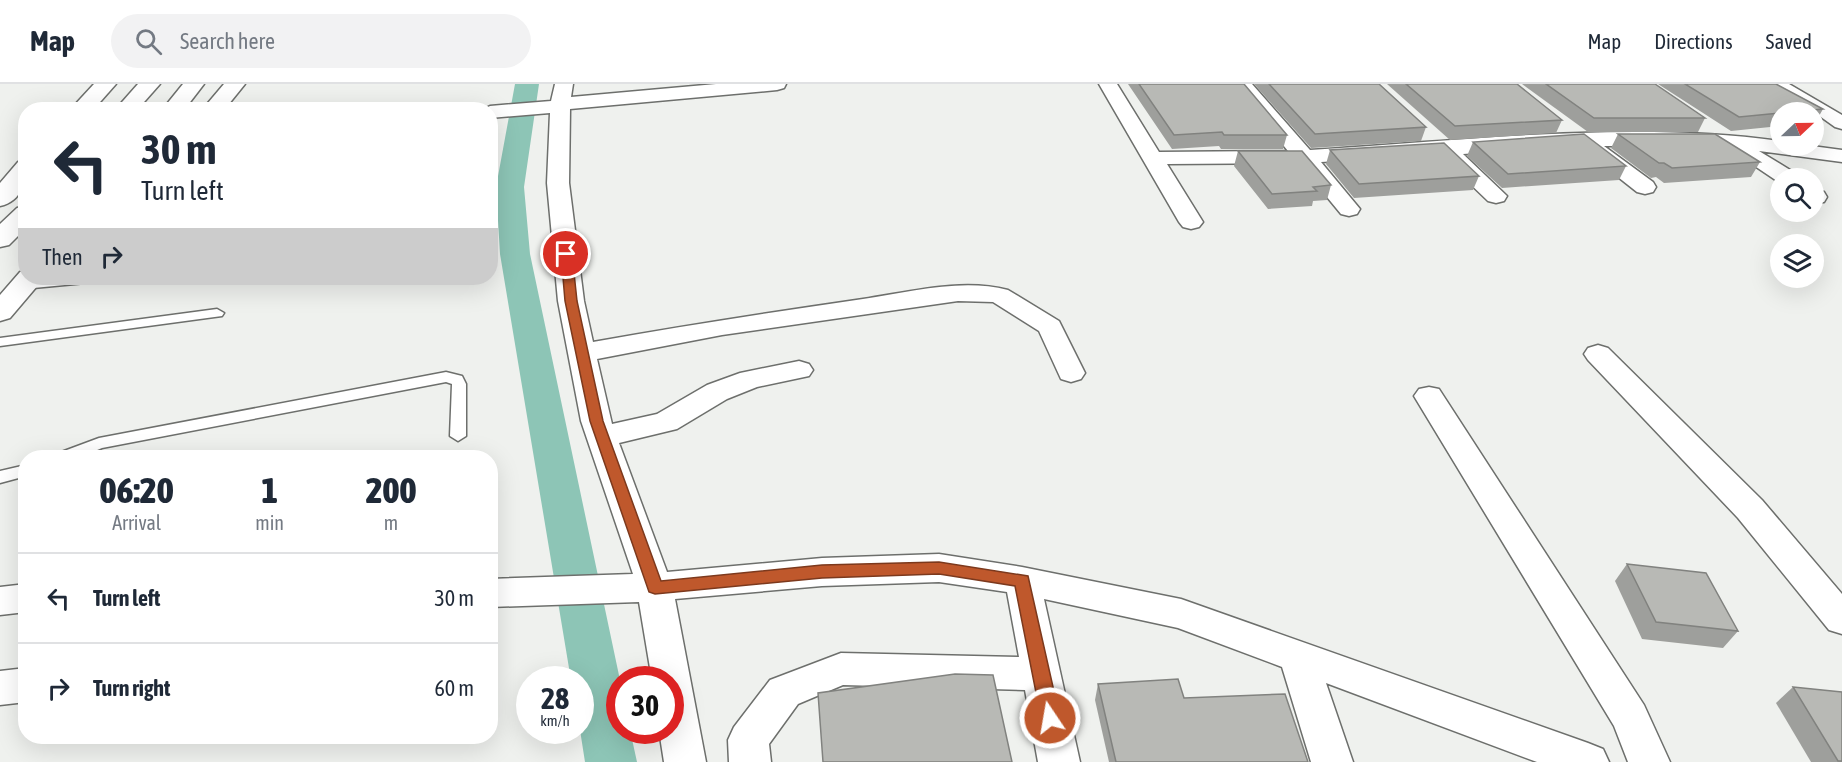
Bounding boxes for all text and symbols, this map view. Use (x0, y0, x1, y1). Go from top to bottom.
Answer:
search box (111, 14, 531, 68)
text: Map (30, 25, 75, 57)
icon: search (132, 25, 165, 58)
text: Search here (180, 28, 275, 54)
text: Map (1587, 29, 1621, 53)
text: Directions (1654, 29, 1733, 53)
text: Saved (1766, 29, 1812, 53)
north arrow (1770, 102, 1824, 156)
map controls (1770, 102, 1824, 288)
text: 30 m (141, 125, 216, 173)
icon: left (42, 126, 120, 204)
button: search (1770, 168, 1824, 222)
text: Turn left (141, 175, 224, 206)
pin (540, 228, 591, 279)
button: layers (1770, 234, 1824, 288)
icon: arrive (549, 237, 582, 270)
icon: right (95, 240, 128, 273)
text: Then (42, 244, 83, 270)
text: 06:20 (100, 469, 174, 511)
text: 1 (261, 469, 278, 511)
text: 200 (366, 469, 416, 511)
text: Arrival (112, 511, 161, 534)
text: min (255, 511, 284, 534)
text: m (384, 511, 398, 534)
icon: left (42, 582, 75, 615)
text: Turn left (93, 585, 160, 611)
text: 30 m (434, 585, 474, 611)
speed limit sign: 30 (606, 666, 684, 744)
icon: right (42, 672, 75, 705)
text: Turn right (93, 675, 170, 701)
text: 60 m (434, 675, 474, 701)
text: 28 (541, 681, 569, 715)
position arrow (1018, 686, 1082, 750)
text: km/h (540, 712, 570, 729)

